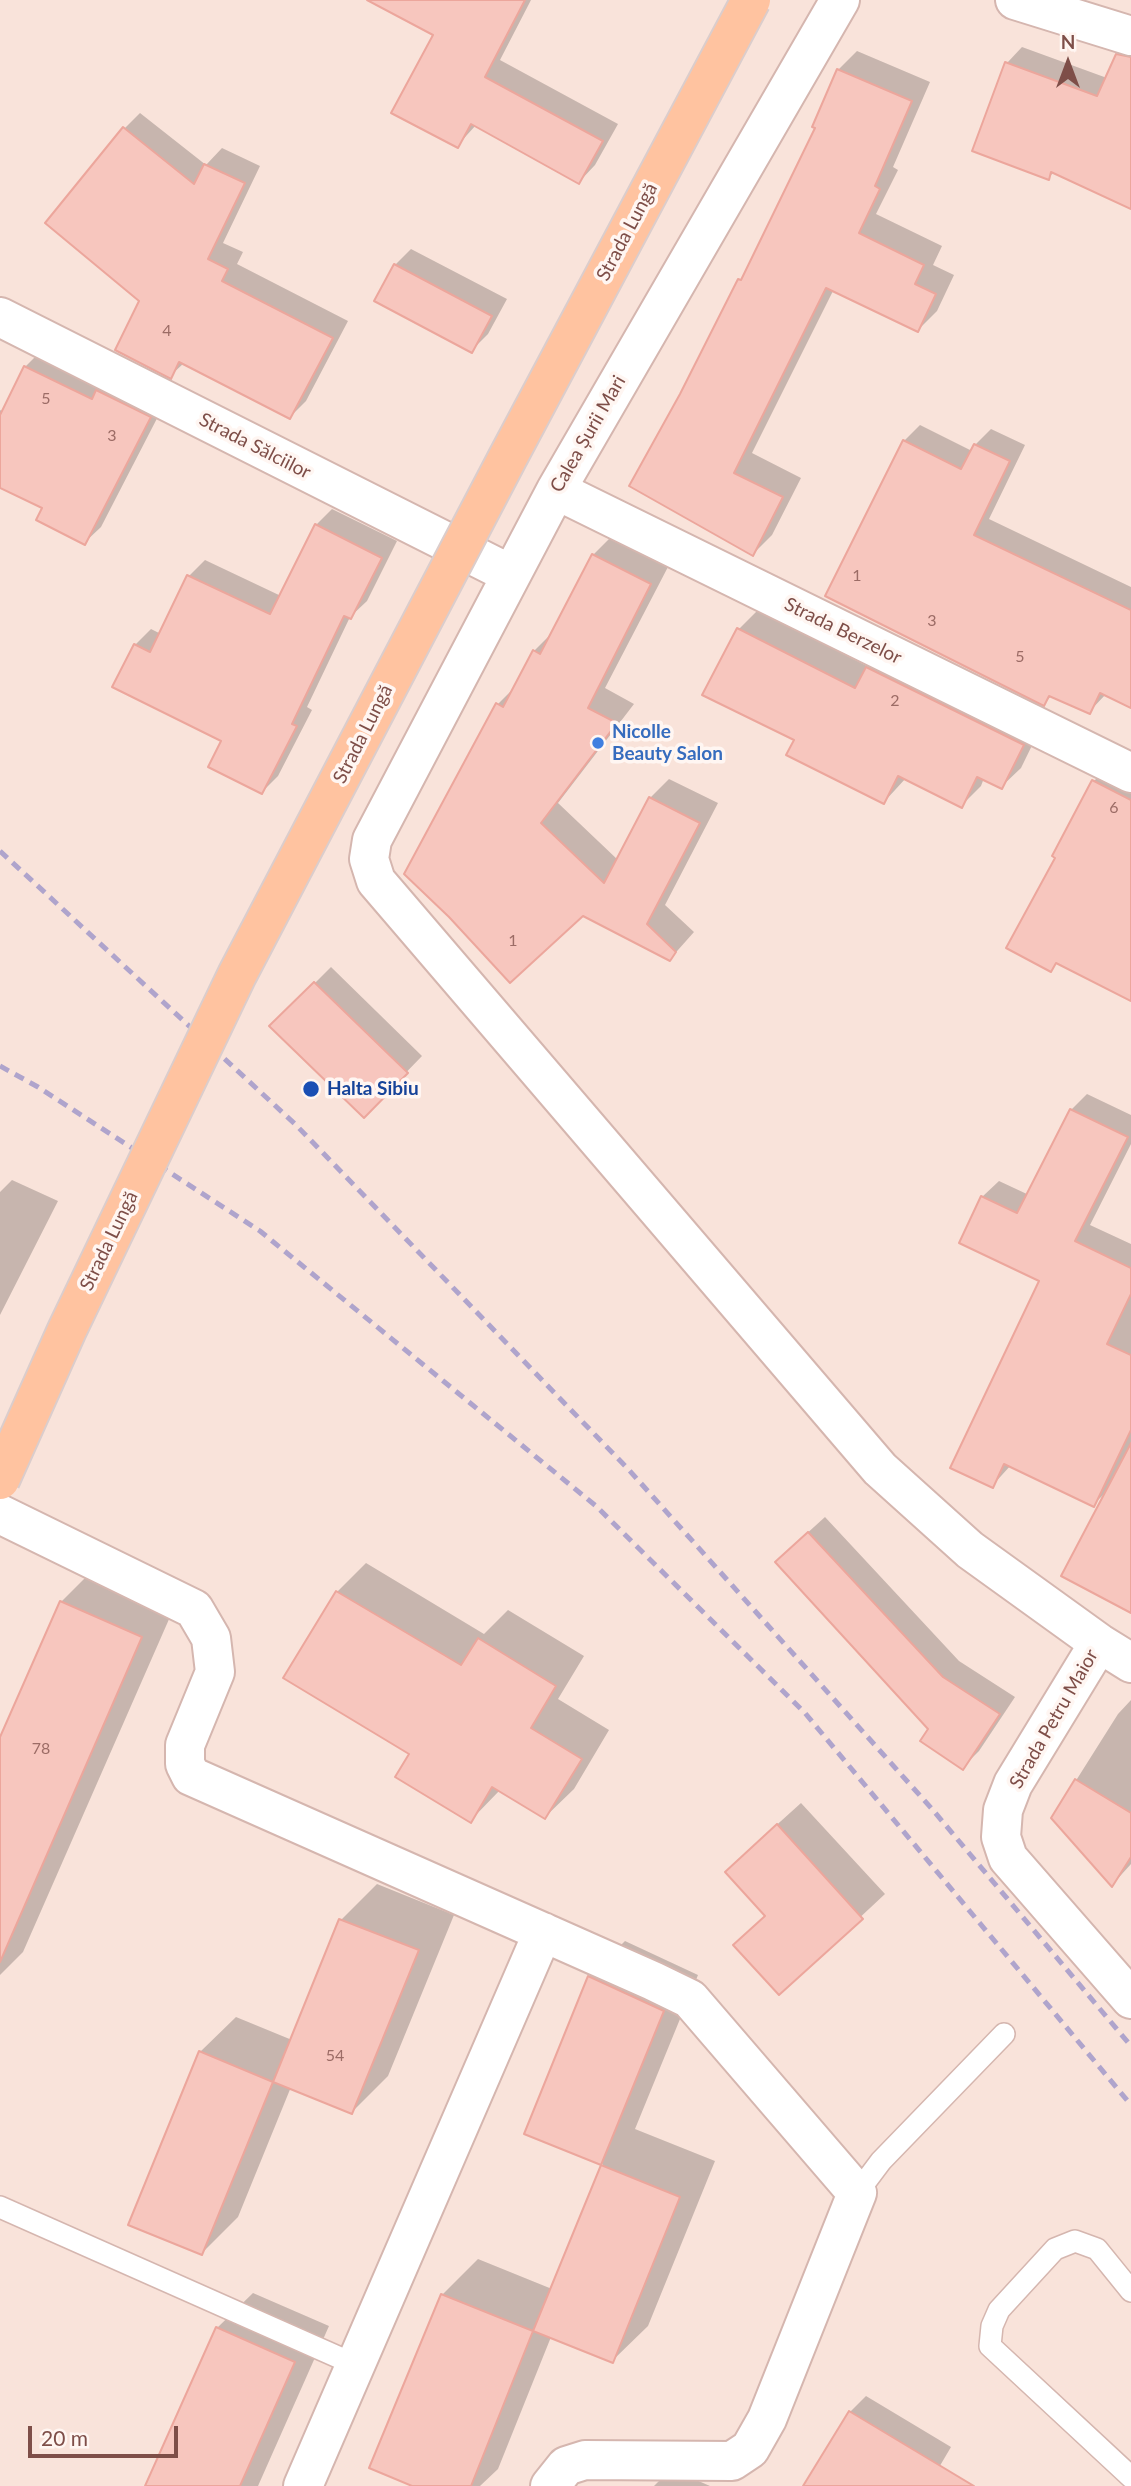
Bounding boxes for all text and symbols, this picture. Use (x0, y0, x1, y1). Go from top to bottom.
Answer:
north arrow (1033, 28, 1103, 98)
text: N (1061, 30, 1075, 53)
street label: Strada Lungă (592, 179, 662, 285)
house number: 4 (162, 321, 172, 341)
street label: Calea Șurii Mari (545, 372, 631, 496)
house number: 5 (41, 389, 51, 409)
street label: Strada Sălciilor (195, 408, 315, 484)
house number: 3 (107, 426, 117, 446)
house number: 1 (852, 566, 862, 586)
street label: Strada Berzelor (781, 593, 905, 669)
house number: 3 (927, 611, 937, 631)
house number: 5 (1015, 647, 1025, 667)
street label: Strada Lungă (328, 681, 398, 787)
house number: 2 (890, 691, 900, 711)
place label: Nicolle Beauty Salon (612, 721, 723, 765)
marker: Nicolle Beauty Salon (590, 735, 606, 751)
house number: 6 (1109, 798, 1119, 818)
house number: 1 (508, 931, 518, 951)
place label: Halta Sibiu (327, 1078, 419, 1100)
marker: Halta Sibiu (301, 1079, 321, 1099)
street label: Strada Lungă (75, 1188, 143, 1294)
street label: Strada Petru Maior (1005, 1645, 1103, 1793)
house number: 78 (32, 1739, 50, 1759)
house number: 54 (326, 2046, 344, 2066)
scale bar (32, 2412, 182, 2456)
text: 20 m (41, 2425, 88, 2450)

